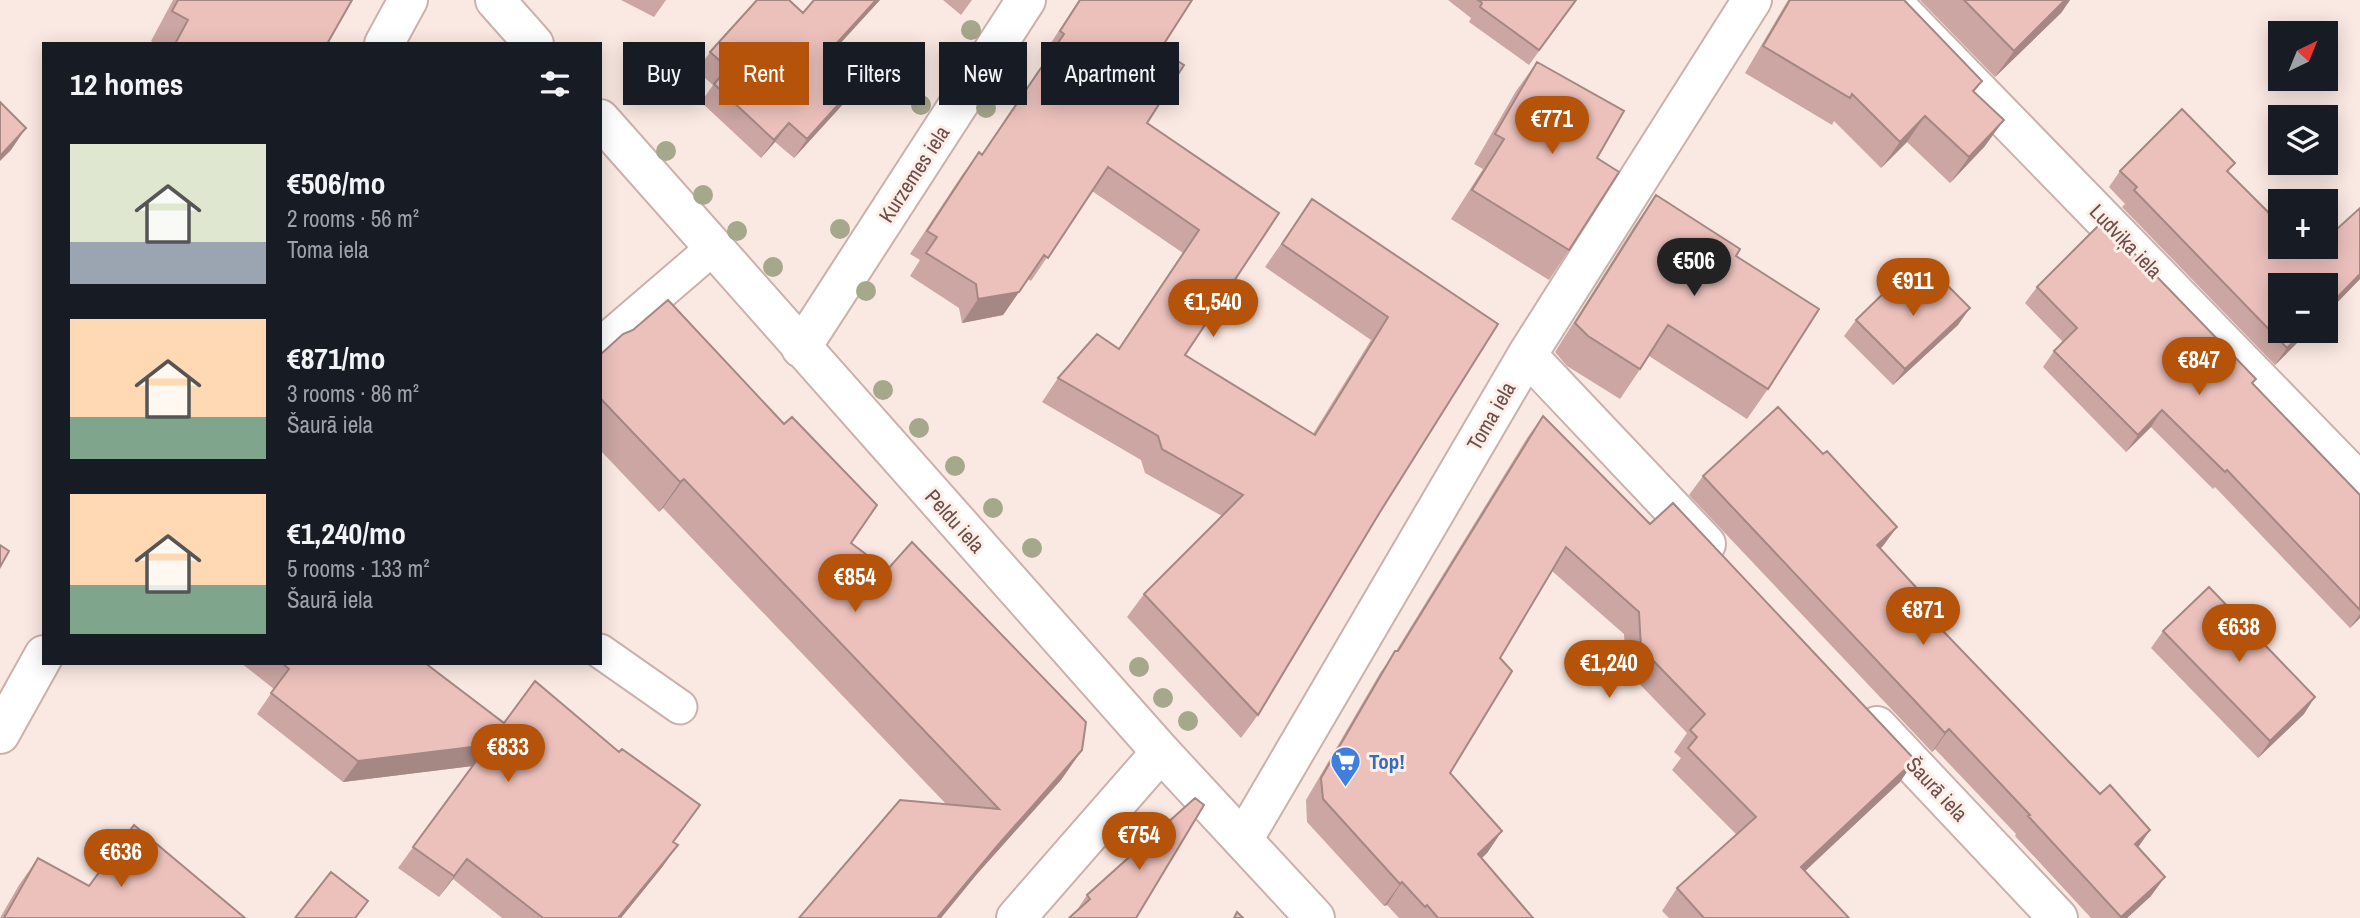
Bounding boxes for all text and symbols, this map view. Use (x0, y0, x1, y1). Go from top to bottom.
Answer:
north arrow (2268, 21, 2338, 91)
map controls (2268, 21, 2338, 343)
chip: Buy (623, 42, 705, 105)
chip: Rent (719, 42, 809, 105)
chip: Filters (823, 42, 925, 105)
chip: New (939, 42, 1027, 105)
chip: Apartment (1041, 42, 1179, 105)
text: 12 homes (70, 64, 184, 104)
icon: filters (536, 65, 574, 103)
pin: €771 (1511, 96, 1593, 156)
text: €771 (1531, 103, 1573, 134)
button: layers (2268, 105, 2338, 175)
street label: Kurzemes iela (872, 120, 956, 228)
text: €506/mo (287, 163, 385, 203)
icon: home (126, 172, 210, 256)
button: + (2268, 189, 2338, 259)
street label: Ludviķa iela (2083, 198, 2169, 285)
text: 2 rooms · 56 m² (287, 203, 419, 234)
text: Toma iela (287, 234, 369, 265)
pin: €506 (1653, 238, 1735, 298)
text: €506 (1673, 245, 1715, 276)
pin: €911 (1872, 258, 1954, 318)
text: €911 (1893, 265, 1933, 296)
button: − (2268, 273, 2338, 343)
pin: €1,540 (1156, 280, 1270, 339)
text: €1,540 (1184, 286, 1242, 317)
text: €871/mo (287, 338, 385, 378)
pin: €847 (2158, 338, 2240, 397)
text: €847 (2178, 344, 2220, 375)
icon: home (126, 347, 210, 431)
street label: Toma iela (1460, 376, 1522, 456)
text: 3 rooms · 86 m² (287, 378, 419, 409)
text: Šaurā iela (287, 409, 373, 440)
street label: Peldu iela (919, 483, 992, 559)
text: €1,240/mo (287, 513, 406, 553)
icon: home (126, 522, 210, 606)
text: 5 rooms · 133 m² (287, 553, 430, 584)
pin: €854 (814, 554, 896, 614)
text: €854 (834, 561, 876, 592)
text: Šaurā iela (287, 584, 373, 615)
pin: €871 (1882, 588, 1964, 647)
text: €871 (1902, 594, 1944, 625)
pin: €638 (2198, 604, 2280, 664)
text: €638 (2218, 611, 2260, 642)
pin: €1,240 (1552, 640, 1666, 700)
text: €1,240 (1580, 647, 1638, 678)
pin: €833 (467, 724, 549, 784)
text: €833 (487, 731, 529, 762)
supermarket icon: Top! (1329, 744, 1363, 788)
place label: Top! (1369, 747, 1405, 776)
street label: Šaurā iela (1900, 750, 1975, 828)
pin: €754 (1098, 812, 1180, 872)
text: €754 (1118, 819, 1160, 850)
pin: €636 (80, 830, 162, 889)
text: €636 (100, 836, 142, 867)

